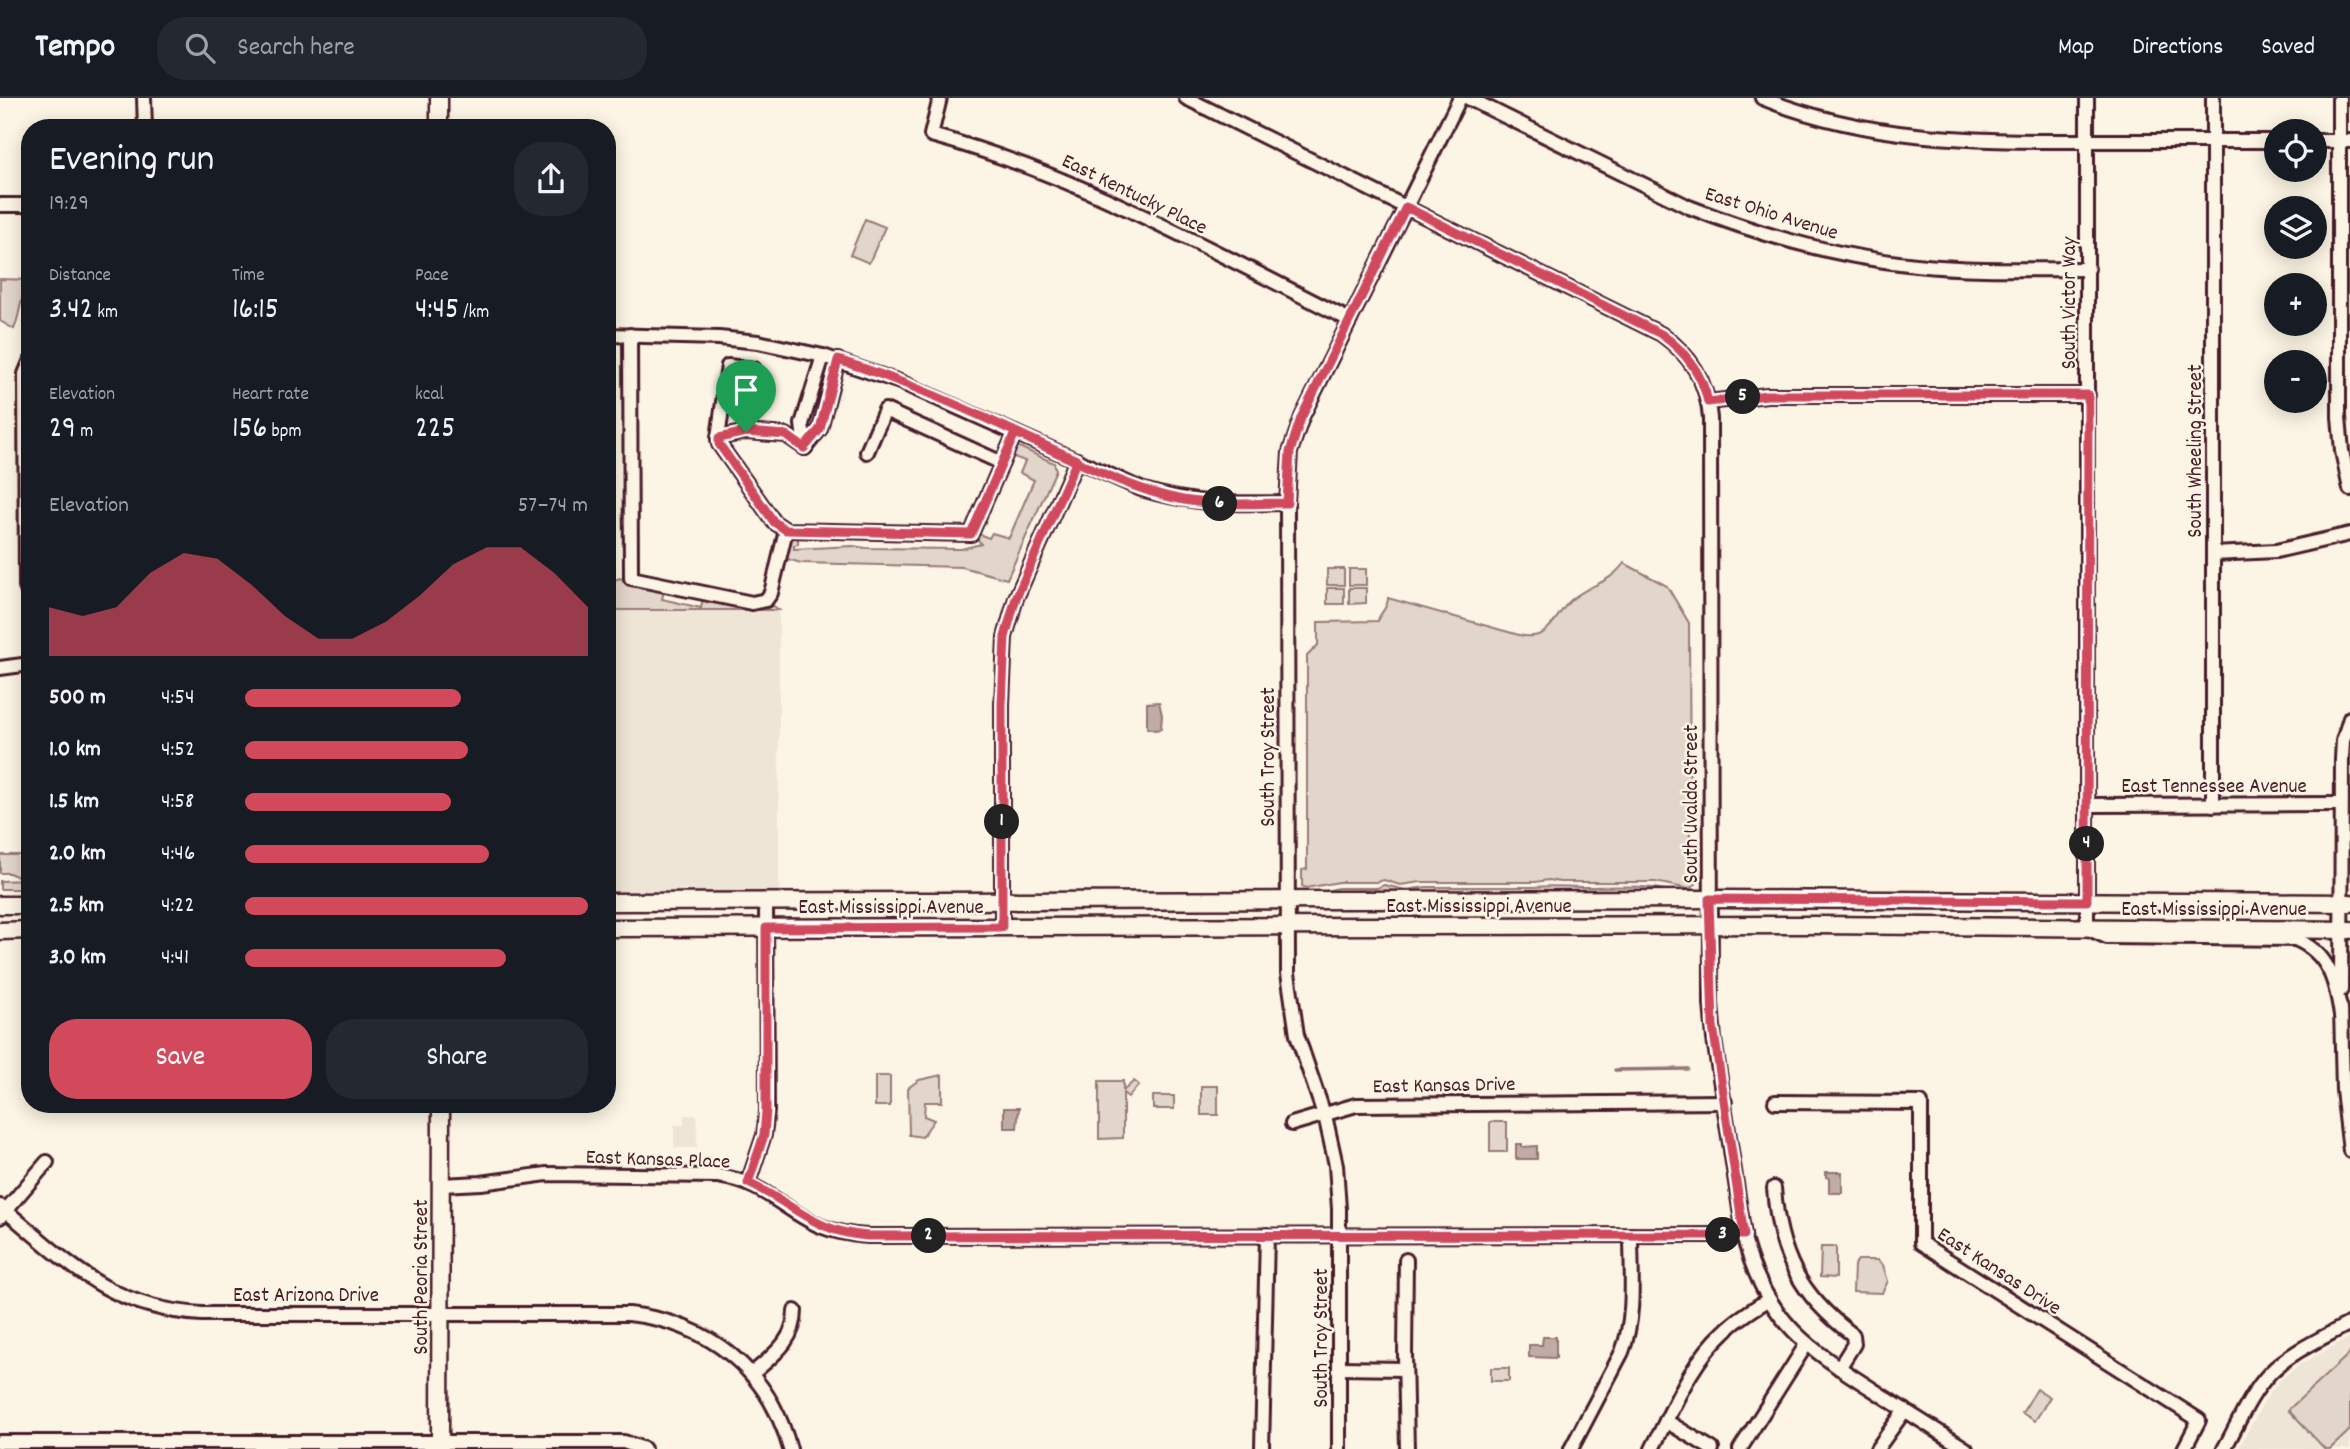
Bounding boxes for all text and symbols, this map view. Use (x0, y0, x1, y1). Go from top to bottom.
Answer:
search box (157, 17, 647, 80)
text: Tempo (35, 25, 115, 72)
icon: search (181, 29, 219, 67)
text: Search here (237, 30, 355, 67)
text: Map (2058, 31, 2094, 65)
text: Directions (2132, 31, 2223, 65)
text: Saved (2261, 31, 2315, 65)
map controls (2264, 119, 2327, 413)
button: locate (2264, 119, 2327, 182)
text: Evening run (49, 134, 214, 189)
button: share (514, 142, 588, 216)
street label: East Kentucky Place (1056, 147, 1212, 244)
street label: East Ohio Avenue (1701, 180, 1841, 249)
text: 19:29 (49, 188, 89, 221)
button: layers (2264, 196, 2327, 259)
street label: South Victor Way (2056, 236, 2086, 369)
text: Distance (49, 263, 111, 290)
text: Time (232, 263, 265, 290)
text: Pace (415, 263, 449, 290)
button: + (2264, 273, 2327, 336)
text: 3.42 (49, 290, 93, 333)
text: 16:15 (232, 290, 279, 333)
text: 4:45 (415, 290, 459, 333)
text: km (93, 300, 118, 327)
text: /km (459, 300, 489, 327)
button: − (2264, 350, 2327, 413)
pin (716, 360, 776, 432)
street label: South Wheeling Street (2182, 364, 2212, 538)
icon: arrive (727, 371, 765, 409)
pin: 5 (1726, 380, 1760, 414)
text: Elevation (49, 382, 115, 409)
text: Heart rate (232, 382, 309, 409)
text: kcal (415, 382, 444, 409)
text: 5 (1738, 383, 1747, 410)
text: 29 (49, 409, 76, 452)
text: 156 (232, 409, 267, 452)
text: 225 (415, 409, 455, 452)
text: m (76, 419, 93, 446)
text: bpm (267, 419, 302, 446)
pin: 6 (1202, 486, 1238, 522)
text: Elevation (49, 490, 129, 523)
text: 57–74 m (518, 490, 588, 523)
text: 6 (1215, 490, 1224, 517)
text: 500 m (49, 682, 106, 715)
text: 4:54 (161, 682, 195, 715)
street label: South Troy Street (1255, 687, 1285, 827)
street label: South Uvalda Street (1678, 724, 1708, 884)
text: 1.0 km (49, 734, 101, 767)
text: 4:52 (161, 734, 195, 767)
street label: East Tennessee Avenue (2121, 773, 2307, 803)
text: 1.5 km (49, 786, 99, 819)
text: 4:58 (161, 786, 194, 819)
pin: 1 (984, 804, 1020, 840)
text: 1 (999, 808, 1004, 835)
pin: 4 (2070, 826, 2104, 862)
text: 4 (2083, 830, 2090, 857)
text: 2.0 km (49, 838, 106, 871)
text: 4:46 (161, 838, 195, 871)
text: 2.5 km (49, 890, 104, 923)
text: 4:22 (161, 890, 194, 923)
street label: East Mississippi Avenue (1386, 893, 1572, 923)
street label: East Mississippi Avenue (798, 894, 984, 924)
street label: East Mississippi Avenue (2121, 896, 2307, 926)
text: 3.0 km (49, 942, 106, 975)
text: 4:41 (161, 942, 189, 975)
button: Save (49, 1019, 312, 1099)
button: Share (326, 1019, 588, 1099)
street label: East Kansas Drive (1372, 1071, 1516, 1103)
street label: East Kansas Place (585, 1143, 731, 1179)
street label: South Peoria Street (408, 1199, 438, 1355)
pin: 2 (912, 1218, 946, 1254)
pin: 3 (1706, 1218, 1740, 1252)
text: 3 (1718, 1221, 1727, 1248)
street label: East Kansas Drive (1930, 1221, 2066, 1324)
text: 2 (924, 1222, 933, 1249)
street label: South Troy Street (1308, 1268, 1338, 1408)
street label: East Arizona Drive (233, 1282, 379, 1312)

